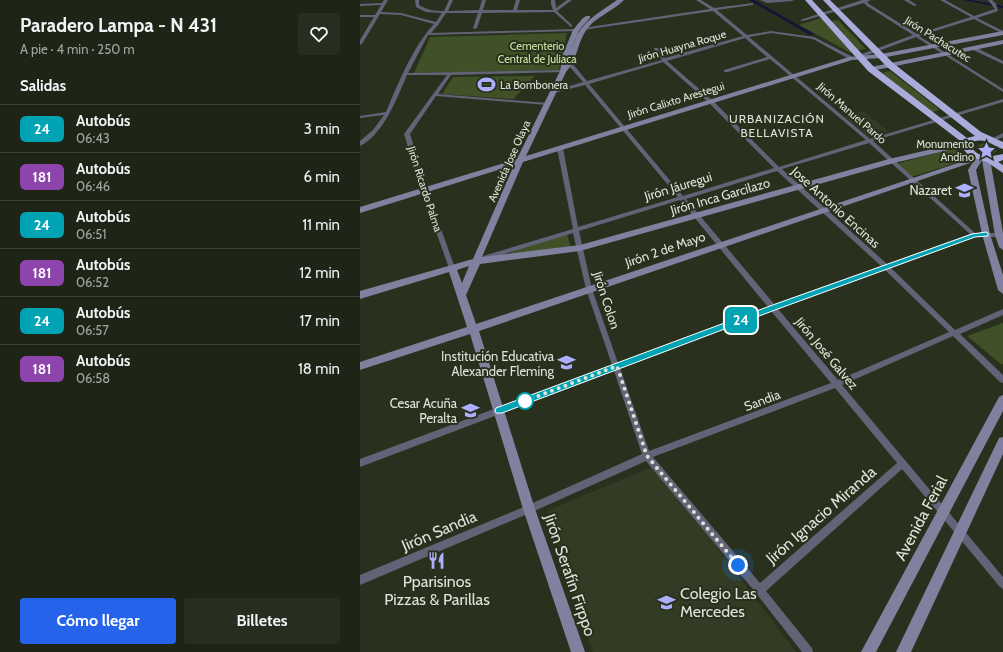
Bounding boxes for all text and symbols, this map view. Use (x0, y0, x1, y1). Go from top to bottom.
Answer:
street label: Jirón Pachacutec (901, 12, 974, 65)
button: heart (298, 13, 340, 55)
text: Paradero Lampa - N 431 (20, 14, 217, 37)
street label: Jirón Huayna Roque (635, 27, 728, 66)
park label: Cementerio Central de Juliaca (498, 39, 577, 66)
text: A pie · 4 min · 250 m (20, 41, 135, 57)
sports icon: La Bombonera (477, 75, 497, 95)
text: Salidas (20, 77, 66, 95)
place label: La Bombonera (500, 78, 569, 92)
street label: Jirón Calixto Arestegui (625, 79, 726, 122)
street label: Jirón Manuel Pardo (814, 79, 889, 147)
district label: URBANIZACIÓN BELLAVISTA (729, 111, 825, 140)
text: Autobús (76, 112, 130, 130)
street label: Avenida Jose Olaya (485, 117, 534, 204)
text: 24 (34, 120, 50, 138)
text: 3 min (304, 120, 340, 138)
text: 06:43 (76, 130, 110, 146)
place label: Monumento Andino (916, 137, 974, 164)
place icon: Monumento Andino (977, 140, 997, 160)
street label: Jirón Ricardo Palma (404, 144, 446, 234)
text: Autobús (76, 160, 130, 178)
street label: Jose Antonio Encinas (788, 162, 884, 251)
text: 181 (33, 168, 51, 186)
text: 6 min (303, 168, 340, 186)
street label: Jirón Jáuregui (641, 168, 714, 204)
street label: Jirón Inca Garcilazo (667, 174, 772, 218)
text: 06:46 (76, 178, 110, 194)
school or university icon: Nazaret (955, 180, 975, 200)
place label: Nazaret (909, 182, 953, 198)
text: Autobús (76, 208, 130, 226)
text: 24 (34, 216, 50, 234)
text: 11 min (302, 216, 340, 234)
text: 06:51 (76, 226, 106, 242)
street label: Jirón 2 de Mayo (622, 228, 707, 271)
text: Autobús (76, 256, 130, 274)
text: 181 (33, 264, 51, 282)
text: 12 min (299, 264, 340, 282)
street label: Jirón Colon (590, 268, 624, 331)
text: 06:52 (76, 274, 109, 290)
text: Autobús (76, 304, 130, 322)
line badge: 24 (723, 307, 759, 333)
text: 24 (733, 311, 749, 329)
text: 24 (34, 312, 50, 330)
text: 17 min (299, 312, 340, 330)
street label: Jirón José Galvez (791, 313, 862, 392)
text: 06:57 (76, 322, 109, 338)
place label: Institución Educativa Alexander Fleming (441, 348, 555, 379)
text: Autobús (76, 352, 130, 370)
school or university icon: Institución Educativa Alexander Fleming (557, 353, 577, 373)
text: 181 (33, 360, 51, 378)
text: 18 min (298, 360, 340, 378)
text: 06:58 (76, 370, 110, 386)
street label: Sandia (742, 386, 783, 414)
unlabelled marker (516, 392, 534, 410)
place label: Cesar Acuña Peralta (390, 395, 458, 426)
school or university icon: Cesar Acuña Peralta (460, 400, 480, 420)
street label: Jirón Ignacio Miranda (761, 462, 880, 569)
street label: Avenida Ferial (891, 472, 951, 564)
street label: Jirón Sandia (398, 507, 480, 556)
street label: Jirón Serafín Firppo (540, 510, 600, 639)
restaurant icon: Pparisinos Pizzas & Parillas (427, 550, 447, 570)
your location (728, 555, 748, 575)
place label: Pparisinos Pizzas & Parillas (384, 572, 490, 609)
place label: Colegio Las Mercedes (680, 584, 757, 621)
school or university icon: Colegio Las Mercedes (657, 592, 677, 612)
button: Cómo llegar (20, 598, 176, 644)
button: Billetes (184, 598, 340, 644)

